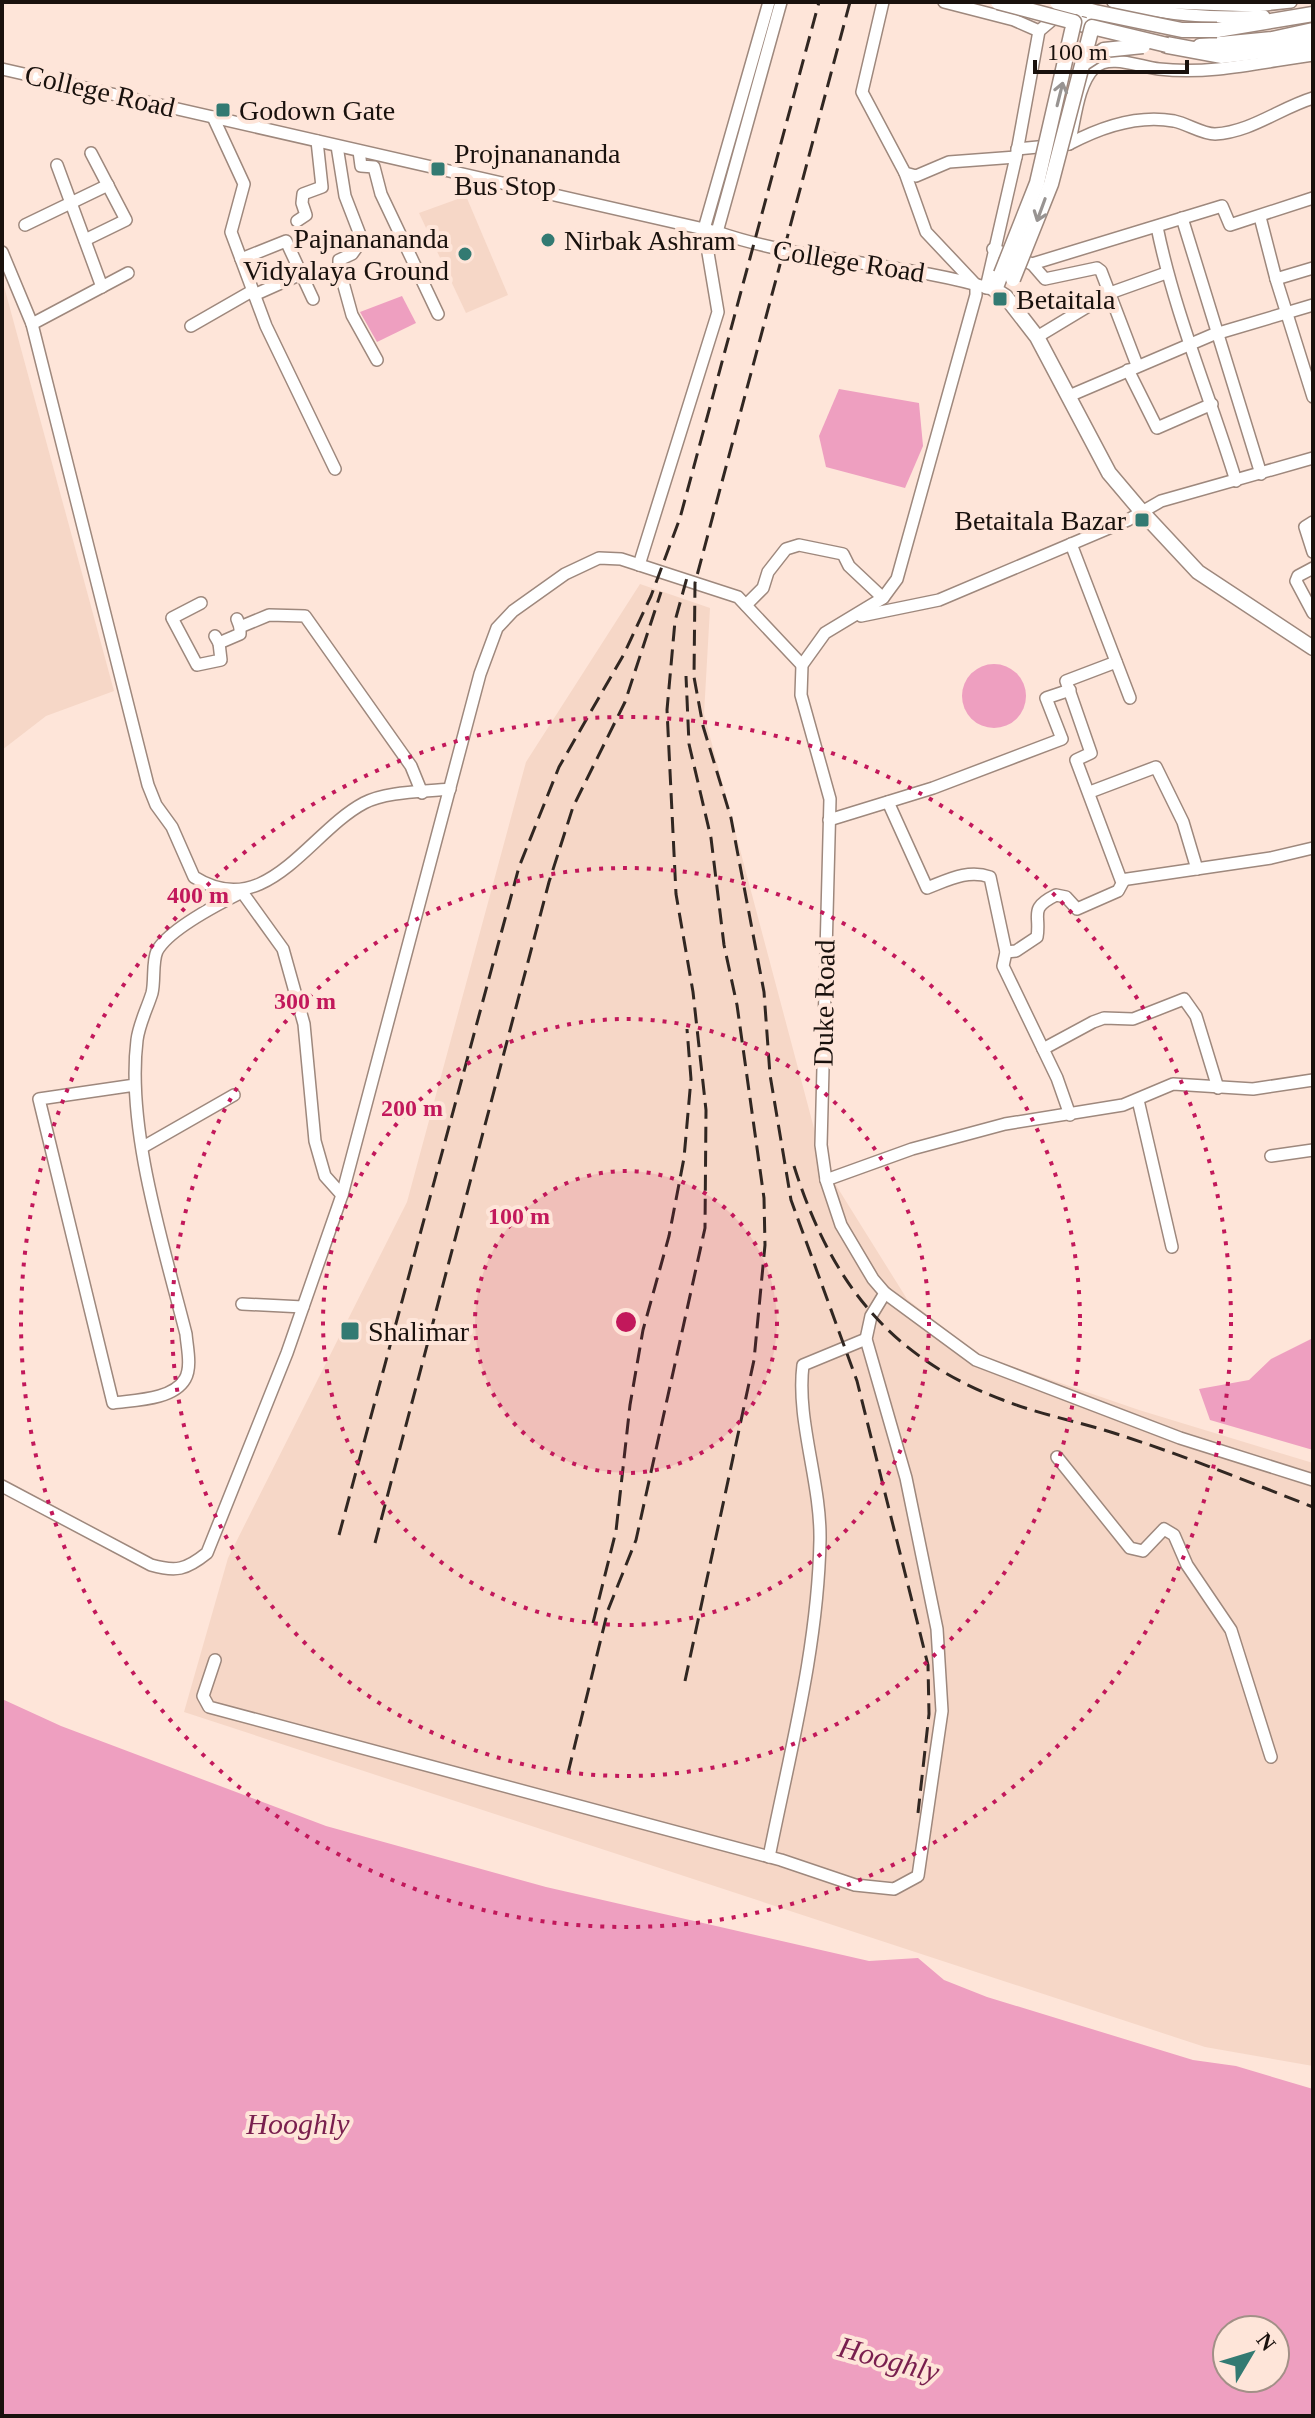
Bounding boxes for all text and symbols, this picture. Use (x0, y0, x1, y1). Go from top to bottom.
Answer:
scale bar (1035, 24, 1187, 74)
text: 100 m (1047, 39, 1108, 65)
street label: College Road (22, 59, 178, 123)
one-way arrow (1053, 81, 1068, 107)
place label: Godown Gate (239, 95, 395, 126)
marker: Godown Gate (214, 101, 232, 119)
place label: Projnanananda Bus Stop (454, 138, 621, 201)
marker: Projnanananda Bus Stop (429, 160, 447, 178)
one-way arrow (1033, 197, 1047, 222)
place label: Pajnanananda Vidyalaya Ground (243, 223, 450, 286)
place label: Nirbak Ashram (564, 225, 736, 256)
marker: Nirbak Ashram (539, 231, 557, 249)
street label: College Road (771, 234, 927, 288)
marker: Pajnanananda Vidyalaya Ground (456, 245, 474, 263)
place label: Betaitala (1016, 284, 1116, 315)
marker: Betaitala (991, 290, 1009, 308)
place label: Betaitala Bazar (954, 505, 1127, 536)
marker: Betaitala Bazar (1133, 511, 1151, 529)
text: 400 m (167, 882, 229, 908)
street label: Duke Road (807, 939, 841, 1067)
text: 300 m (274, 988, 336, 1014)
text: 200 m (381, 1095, 443, 1121)
text: 100 m (488, 1203, 550, 1229)
centre of rings (612, 1308, 640, 1336)
place label: Shalimar (368, 1316, 470, 1347)
marker: Shalimar (339, 1320, 361, 1342)
water label: Hooghly (245, 2107, 350, 2140)
north arrow (1211, 2314, 1291, 2394)
text: N (1252, 2328, 1281, 2356)
water label: Hooghly (834, 2329, 944, 2388)

